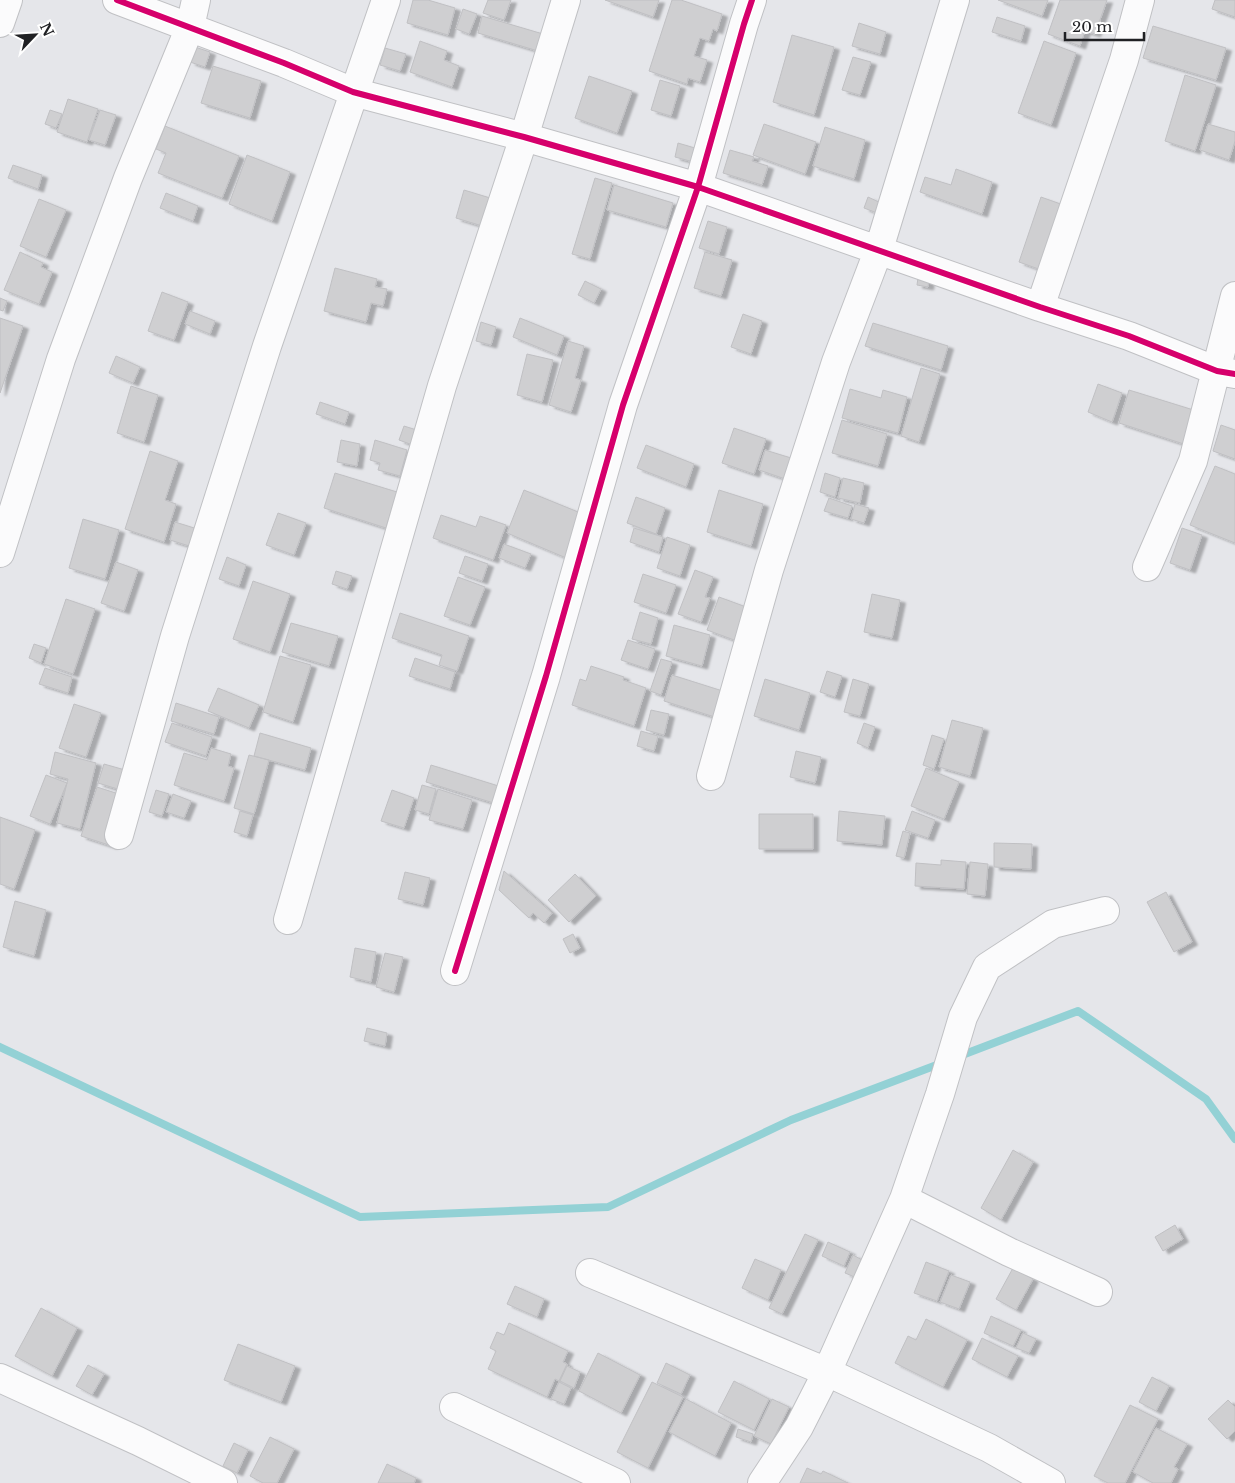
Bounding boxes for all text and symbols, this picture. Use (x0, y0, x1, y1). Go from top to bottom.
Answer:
north arrow (10, 10, 60, 60)
scale bar (1065, 10, 1144, 42)
text: 20 m (1072, 17, 1112, 36)
text: N (36, 20, 58, 39)

